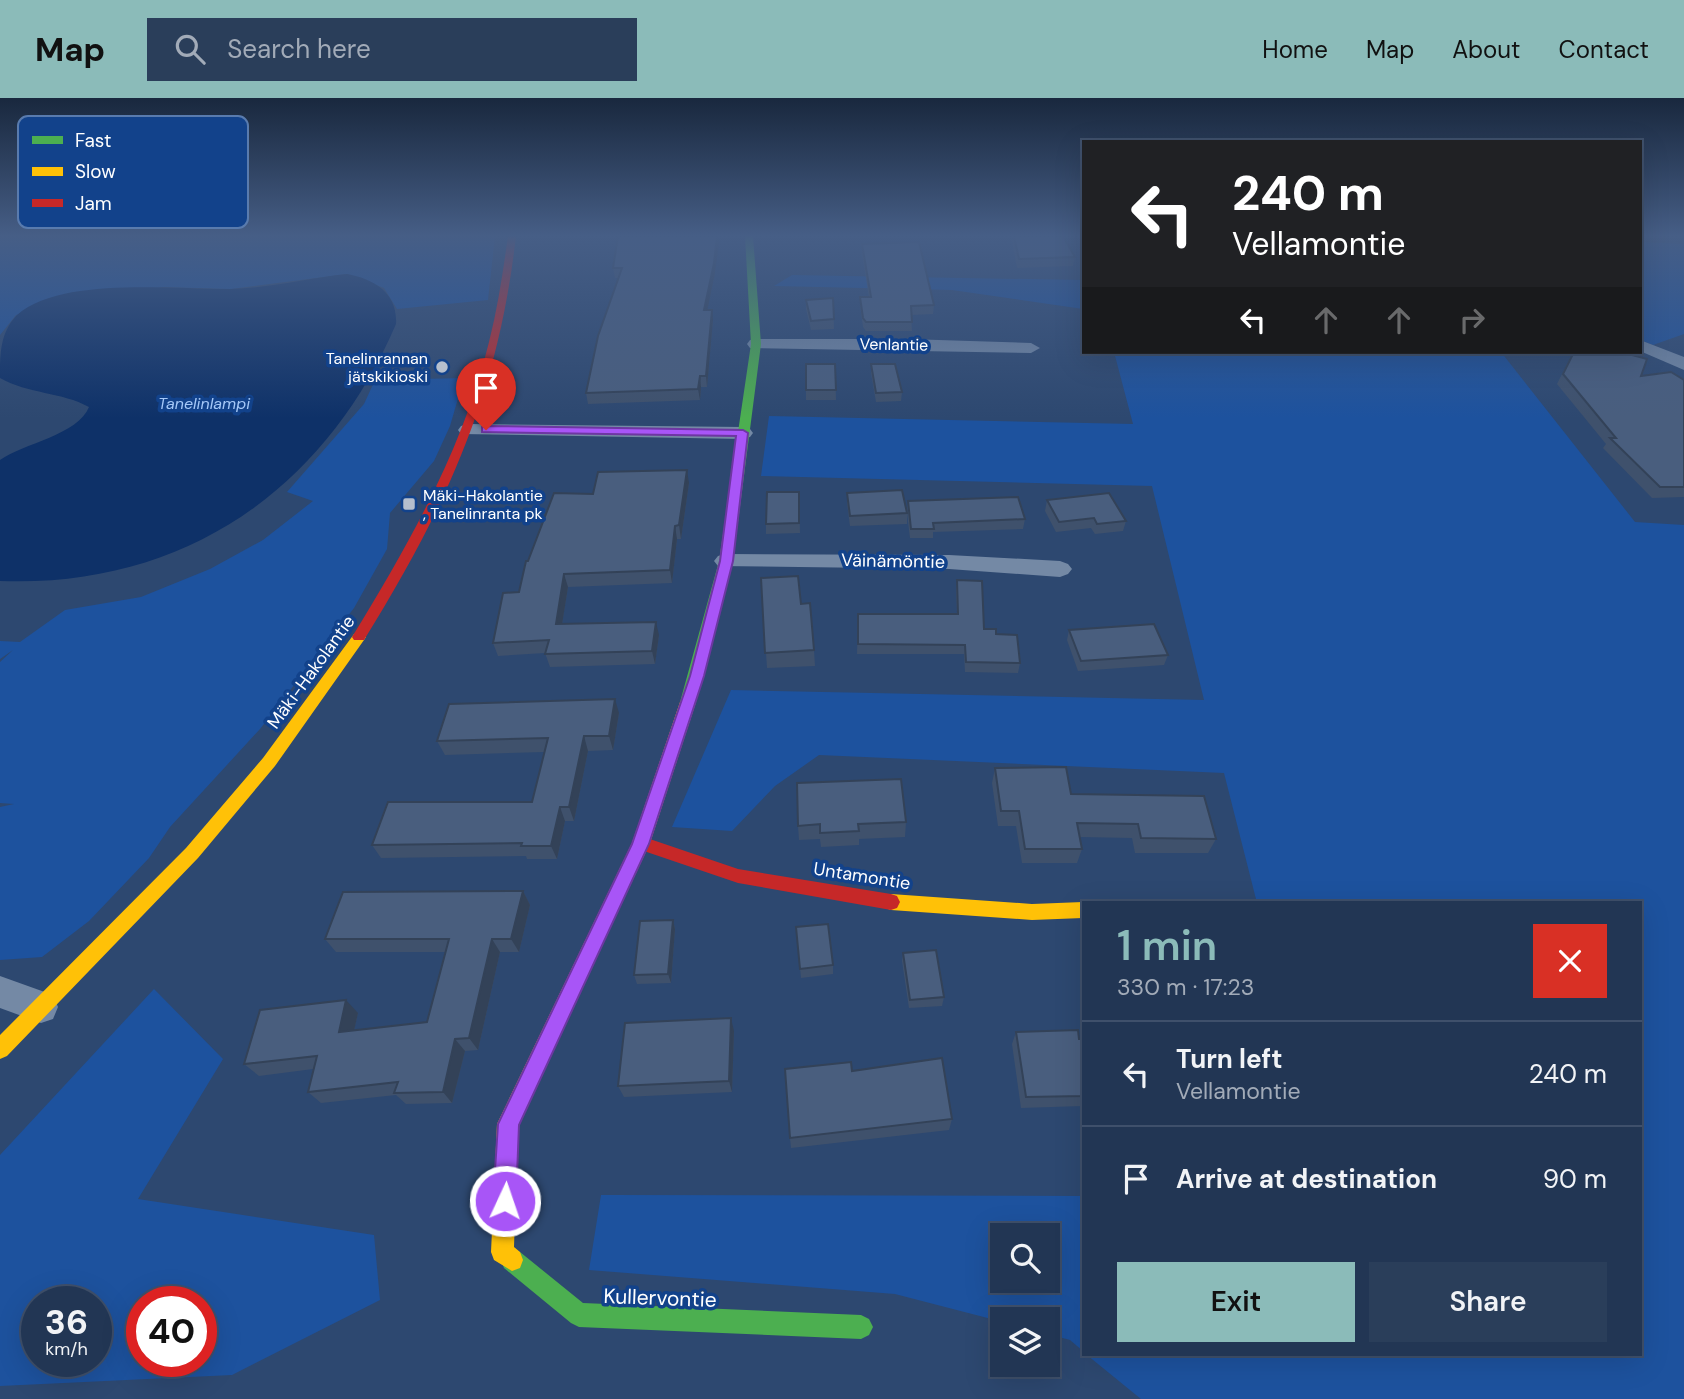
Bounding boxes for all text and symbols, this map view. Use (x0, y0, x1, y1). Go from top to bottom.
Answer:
search box (147, 18, 637, 81)
text: Map (35, 28, 105, 71)
icon: search (171, 30, 209, 68)
text: Search here (227, 32, 371, 66)
text: Home (1262, 34, 1328, 65)
text: Map (1366, 34, 1414, 65)
text: About (1452, 34, 1521, 65)
text: Contact (1559, 34, 1649, 65)
legend (18, 116, 248, 228)
text: Fast (75, 128, 111, 153)
text: Slow (75, 159, 116, 184)
text: 240 m (1232, 161, 1384, 225)
icon: left (1117, 168, 1208, 259)
text: Jam (75, 191, 112, 216)
text: Vellamontie (1232, 223, 1405, 265)
icon: left (1234, 301, 1272, 339)
icon: ahead (1307, 301, 1345, 339)
icon: ahead (1380, 301, 1418, 339)
icon: right (1453, 301, 1491, 339)
street label: Venlantie (860, 333, 928, 356)
place label: Tanelinrannan jätskikioski (326, 348, 428, 387)
pin (456, 358, 516, 430)
marker: Tanelinrannan jätskikioski (434, 359, 450, 375)
icon: arrive (467, 369, 505, 407)
water label: Tanelinlampi (158, 393, 251, 414)
place label: Mäki-Hakolantie , Tanelinranta pk (423, 485, 543, 524)
marker: Mäki-Hakolantie , Tanelinranta pk (401, 496, 417, 512)
street label: Väinämöntie (841, 548, 945, 574)
street label: Mäki-Hakolantie (262, 610, 360, 734)
street label: Untamontie (812, 857, 912, 895)
text: 1 min (1117, 918, 1217, 973)
button: close (1533, 924, 1607, 998)
text: 330 m · 17:23 (1117, 972, 1254, 1002)
text: Turn left (1176, 1042, 1283, 1076)
icon: left (1117, 1055, 1155, 1093)
text: 240 m (1529, 1057, 1607, 1091)
text: Vellamontie (1176, 1076, 1301, 1106)
icon: arrive (1117, 1160, 1155, 1198)
text: Arrive at destination (1176, 1162, 1437, 1196)
text: 90 m (1543, 1162, 1607, 1196)
position arrow (468, 1164, 542, 1238)
map controls (990, 1223, 1060, 1377)
button: search (990, 1223, 1060, 1293)
button: Exit (1117, 1262, 1355, 1342)
button: Share (1369, 1262, 1607, 1342)
street label: Kullervontie (603, 1282, 717, 1314)
speed limit sign: 40 (126, 1286, 217, 1377)
text: 36 (45, 1299, 88, 1345)
button: layers (990, 1307, 1060, 1377)
text: km/h (45, 1337, 88, 1361)

